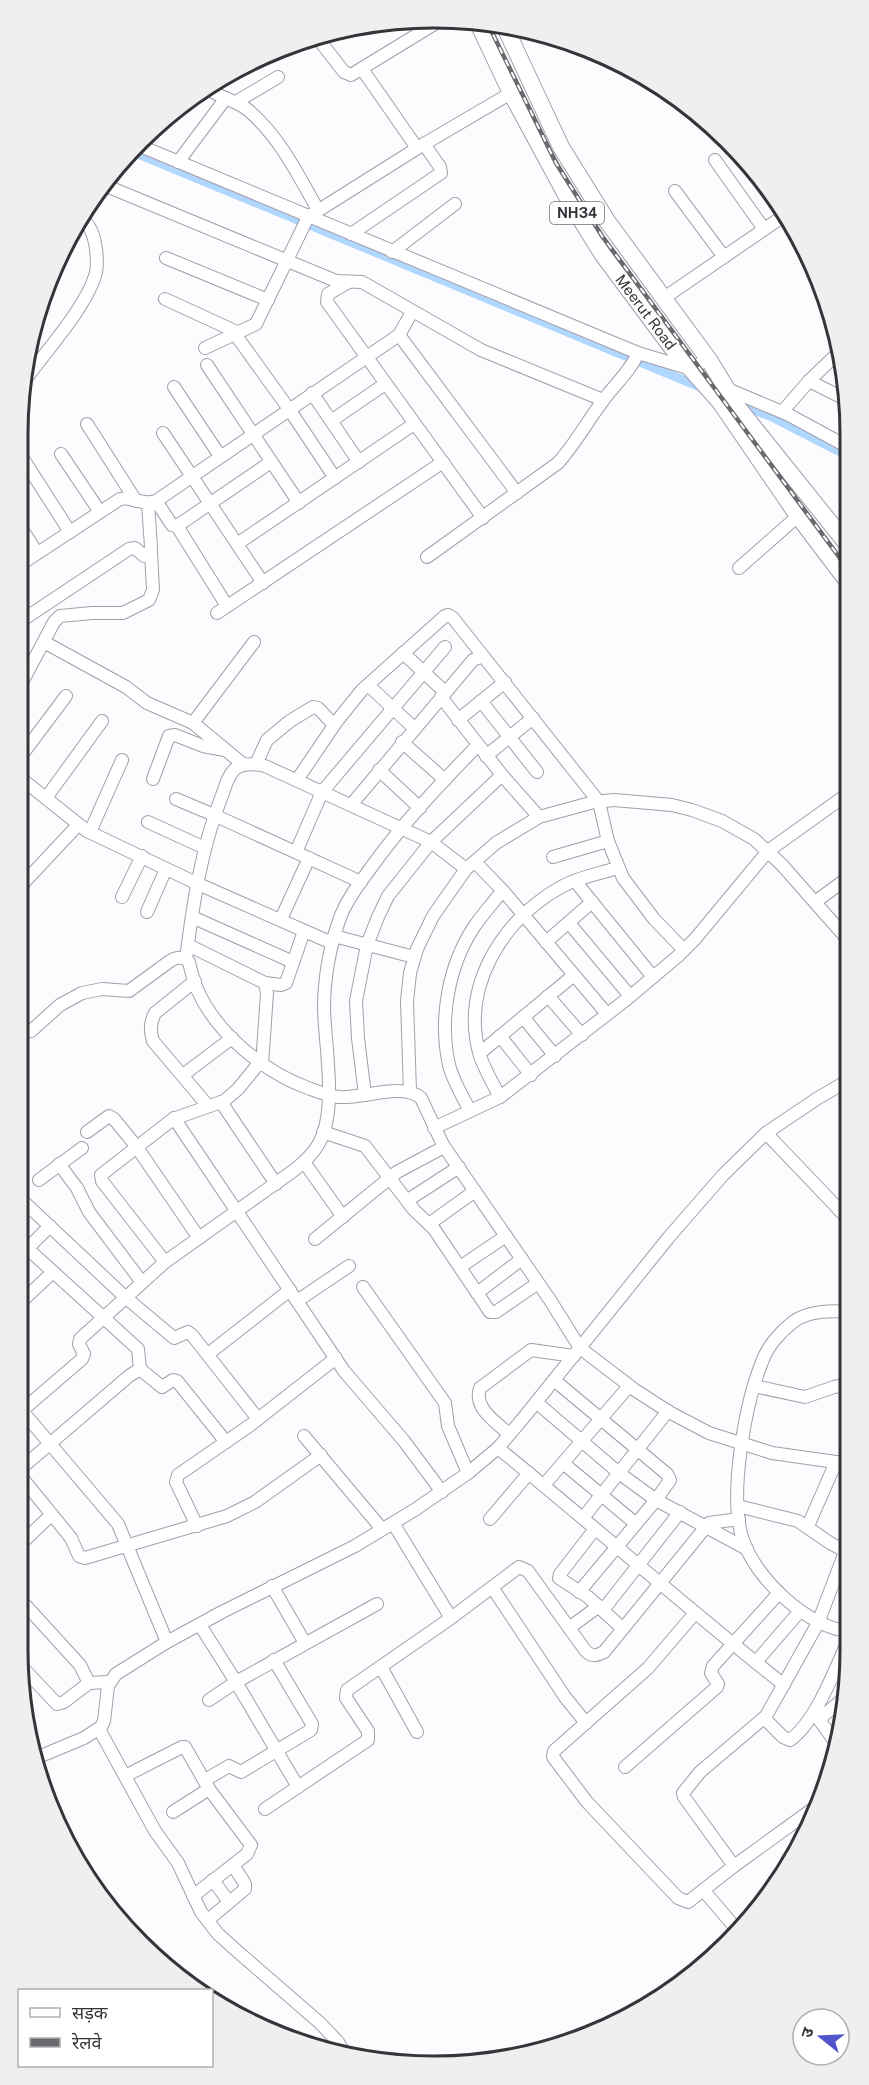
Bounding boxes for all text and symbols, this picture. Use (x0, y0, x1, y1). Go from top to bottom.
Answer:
road number: NH34 (550, 202, 604, 224)
street label: Meerut Road (612, 271, 680, 353)
legend (18, 1989, 213, 2067)
text: सड़क (72, 2002, 109, 2023)
north arrow (791, 2007, 851, 2067)
text: उ (797, 2025, 818, 2040)
text: रेलवे (71, 2032, 103, 2053)

